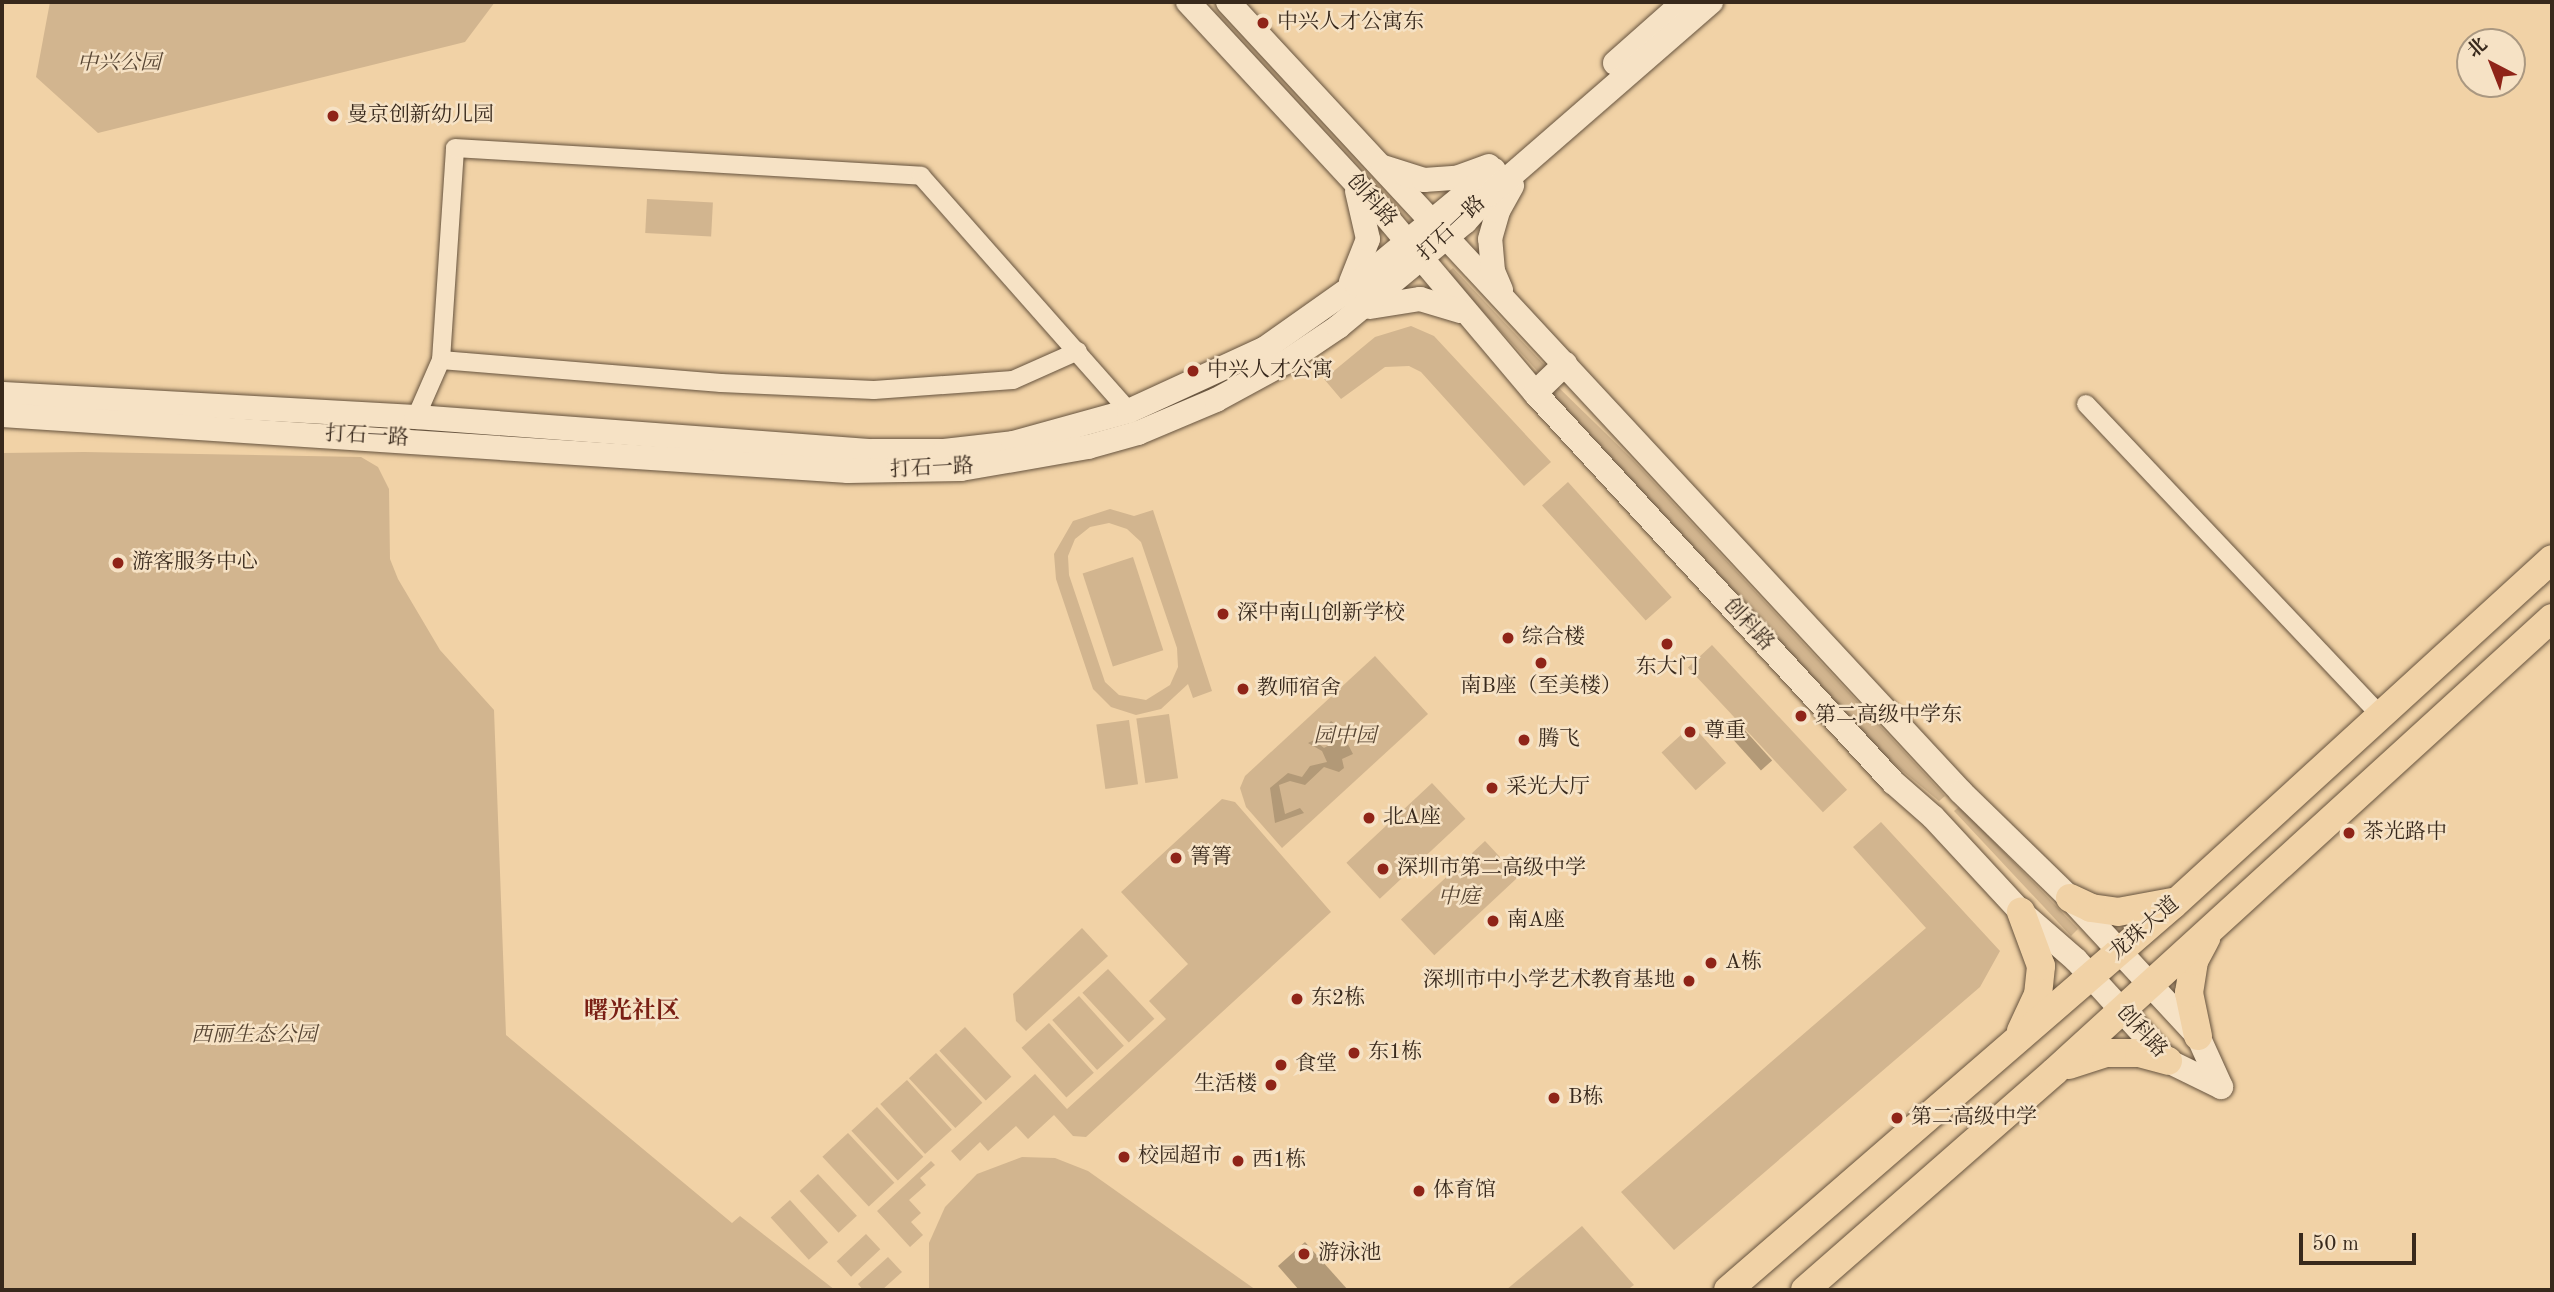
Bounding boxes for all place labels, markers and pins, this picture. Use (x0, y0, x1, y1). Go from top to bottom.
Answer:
place label: 中兴人才公寓东 (1277, 10, 1424, 36)
marker: 中兴人才公寓东 (1255, 15, 1271, 31)
place label: 曼京创新幼儿园 (347, 103, 494, 129)
marker: 曼京创新幼儿园 (325, 108, 341, 124)
place label: 中兴人才公寓 (1207, 358, 1333, 384)
marker: 中兴人才公寓 (1185, 363, 1201, 379)
place label: 游客服务中心 (132, 550, 258, 576)
marker: 游客服务中心 (110, 555, 126, 571)
place label: 深中南山创新学校 (1237, 601, 1405, 627)
marker: 深中南山创新学校 (1215, 606, 1231, 622)
place label: 综合楼 (1522, 625, 1585, 651)
marker: 综合楼 (1500, 630, 1516, 646)
marker: 东大门 (1659, 636, 1675, 652)
marker: 南B座（至美楼） (1533, 655, 1549, 671)
place label: 东大门 (1636, 655, 1698, 681)
place label: 南B座（至美楼） (1460, 674, 1622, 700)
place label: 教师宿舍 (1257, 676, 1341, 702)
marker: 教师宿舍 (1235, 681, 1251, 697)
place label: 第二高级中学东 (1815, 703, 1962, 729)
marker: 第二高级中学东 (1793, 708, 1809, 724)
place label: 尊重 (1704, 719, 1746, 745)
marker: 尊重 (1682, 724, 1698, 740)
place label: 腾飞 (1538, 727, 1580, 753)
marker: 腾飞 (1516, 732, 1532, 748)
place label: 采光大厅 (1506, 775, 1590, 801)
marker: 采光大厅 (1484, 780, 1500, 796)
place label: 北A座 (1383, 805, 1441, 831)
marker: 北A座 (1361, 810, 1377, 826)
place label: 茶光路中 (2363, 820, 2447, 846)
marker: 茶光路中 (2341, 825, 2357, 841)
place label: 箐箐 (1190, 845, 1232, 871)
marker: 箐箐 (1168, 850, 1184, 866)
place label: 深圳市第二高级中学 (1397, 856, 1586, 882)
marker: 深圳市第二高级中学 (1375, 861, 1391, 877)
place label: 南A座 (1507, 908, 1565, 934)
marker: 南A座 (1485, 913, 1501, 929)
place label: A栋 (1725, 950, 1762, 976)
marker: A栋 (1703, 955, 1719, 971)
place label: 深圳市中小学艺术教育基地 (1423, 968, 1675, 994)
marker: 深圳市中小学艺术教育基地 (1681, 973, 1697, 989)
place label: 东2栋 (1311, 986, 1365, 1012)
marker: 东2栋 (1289, 991, 1305, 1007)
place label: 东1栋 (1368, 1040, 1422, 1066)
marker: 东1栋 (1346, 1045, 1362, 1061)
place label: 食堂 (1295, 1052, 1337, 1078)
marker: 食堂 (1273, 1057, 1289, 1073)
place label: 生活楼 (1194, 1072, 1257, 1098)
marker: 生活楼 (1263, 1077, 1279, 1093)
place label: B栋 (1568, 1085, 1603, 1111)
marker: B栋 (1546, 1090, 1562, 1106)
place label: 第二高级中学 (1911, 1105, 2037, 1131)
marker: 第二高级中学 (1889, 1110, 1905, 1126)
place label: 校园超市 (1138, 1144, 1222, 1170)
place label: 西1栋 (1252, 1148, 1306, 1174)
marker: 校园超市 (1116, 1149, 1132, 1165)
marker: 西1栋 (1230, 1153, 1246, 1169)
place label: 体育馆 (1433, 1178, 1496, 1204)
marker: 体育馆 (1411, 1183, 1427, 1199)
place label: 游泳池 (1318, 1241, 1381, 1267)
marker: 游泳池 (1296, 1246, 1312, 1262)

